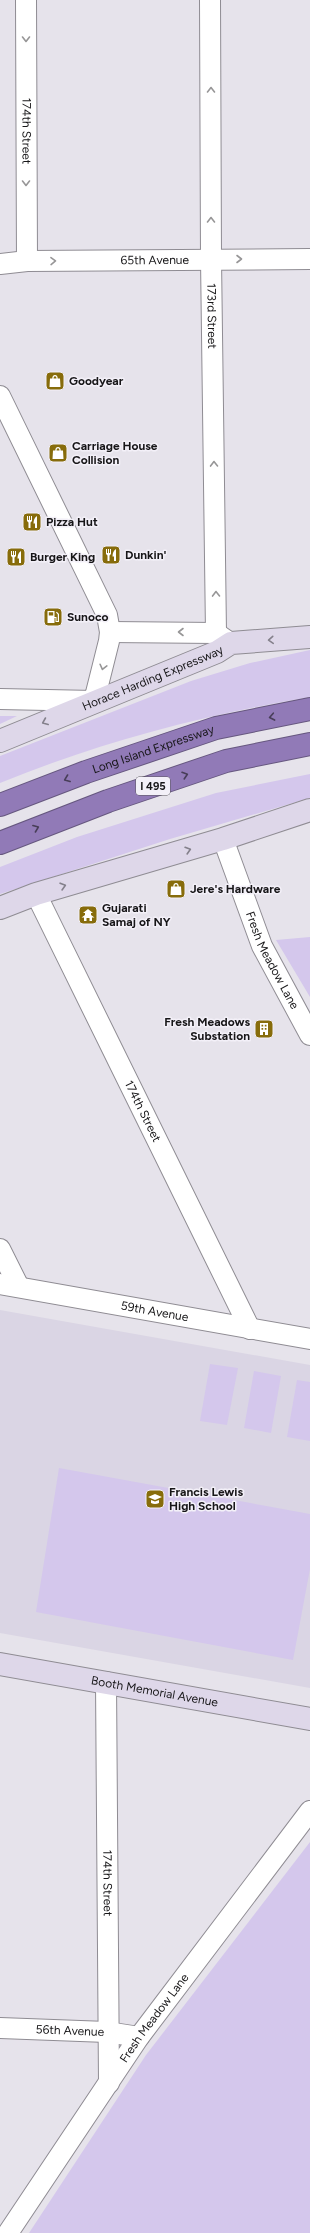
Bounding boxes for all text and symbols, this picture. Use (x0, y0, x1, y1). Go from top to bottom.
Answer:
one-way arrow (22, 36, 30, 42)
one-way arrow (207, 87, 215, 93)
street label: 174th Street (19, 98, 34, 165)
one-way arrow (22, 180, 30, 186)
one-way arrow (207, 217, 215, 223)
street label: 65th Avenue (121, 253, 190, 267)
one-way arrow (236, 255, 242, 263)
one-way arrow (50, 257, 56, 265)
street label: 173rd Street (204, 283, 219, 349)
shop icon: Goodyear (44, 370, 66, 392)
place label: Goodyear (69, 374, 124, 388)
place label: Carriage House Collision (72, 439, 158, 467)
shop icon: Carriage House Collision (47, 442, 69, 464)
one-way arrow (210, 461, 218, 467)
restaurant icon: Pizza Hut (21, 511, 43, 533)
place label: Pizza Hut (46, 515, 98, 529)
restaurant icon: Dunkin' (100, 544, 122, 566)
restaurant icon: Burger King (5, 546, 27, 568)
place label: Dunkin' (125, 548, 166, 562)
place label: Burger King (30, 550, 95, 564)
one-way arrow (212, 591, 220, 597)
fuel station icon: Sunoco (42, 606, 64, 628)
place label: Sunoco (67, 610, 108, 624)
one-way arrow (178, 628, 184, 636)
one-way arrow (268, 635, 274, 644)
street label: Horace Harding Expressway (80, 642, 227, 714)
one-way arrow (99, 663, 108, 670)
one-way arrow (269, 712, 275, 721)
one-way arrow (41, 717, 48, 725)
street label: Long Island Expressway (90, 722, 216, 776)
one-way arrow (181, 771, 188, 780)
one-way arrow (64, 775, 71, 783)
road number: I 495 (136, 777, 170, 795)
one-way arrow (33, 825, 40, 833)
one-way arrow (184, 846, 191, 855)
shop icon: Jere's Hardware (165, 878, 187, 900)
one-way arrow (60, 882, 67, 891)
place label: Jere's Hardware (190, 882, 281, 896)
place label: Gujarati Samaj of NY (102, 901, 171, 929)
temple icon: Gujarati Samaj of NY (77, 904, 99, 926)
street label: Fresh Meadow Lane (243, 909, 302, 1012)
place label: Fresh Meadows Substation (164, 1015, 250, 1043)
building icon: Fresh Meadows Substation (253, 1018, 275, 1040)
street label: 174th Street (122, 1078, 164, 1145)
street label: 59th Avenue (120, 1299, 190, 1324)
place label: Francis Lewis High School (169, 1485, 243, 1513)
school or university icon: Francis Lewis High School (144, 1488, 166, 1510)
street label: Booth Memorial Avenue (90, 1673, 220, 1710)
street label: 174th Street (100, 1850, 115, 1917)
street label: Fresh Meadow Lane (117, 1970, 192, 2065)
street label: 56th Avenue (35, 2022, 105, 2039)

